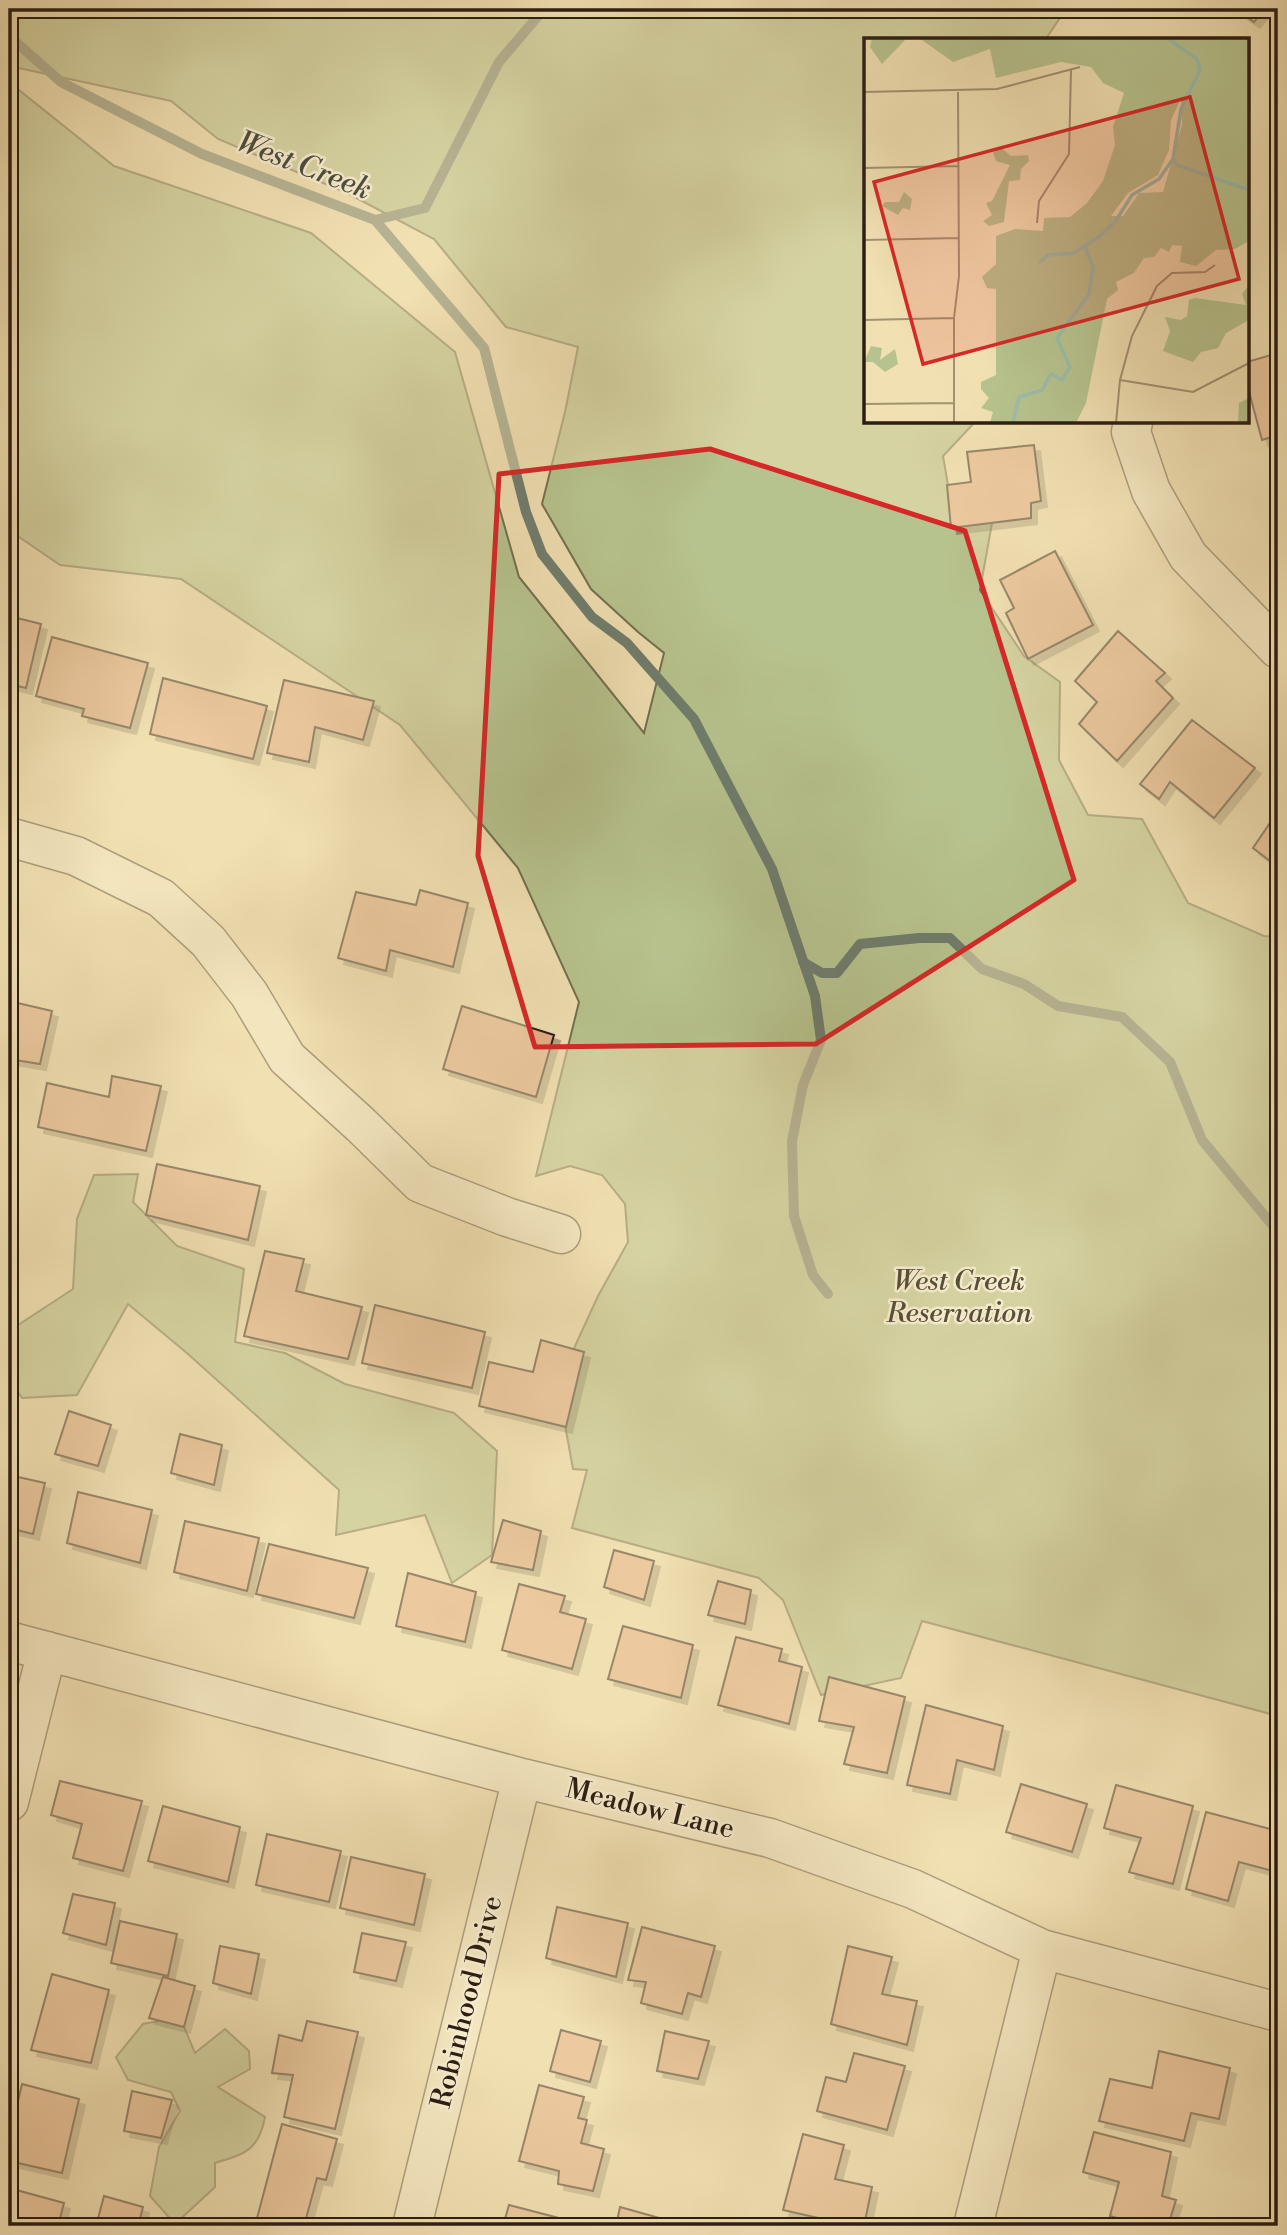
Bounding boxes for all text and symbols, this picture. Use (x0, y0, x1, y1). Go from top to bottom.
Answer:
inset map (864, 38, 1248, 424)
water label: West Creek (231, 123, 377, 209)
park label: West Creek Reservation (885, 1264, 1032, 1331)
street label: Meadow Lane (562, 1771, 738, 1847)
street label: Robinhood Drive (424, 1892, 510, 2112)

